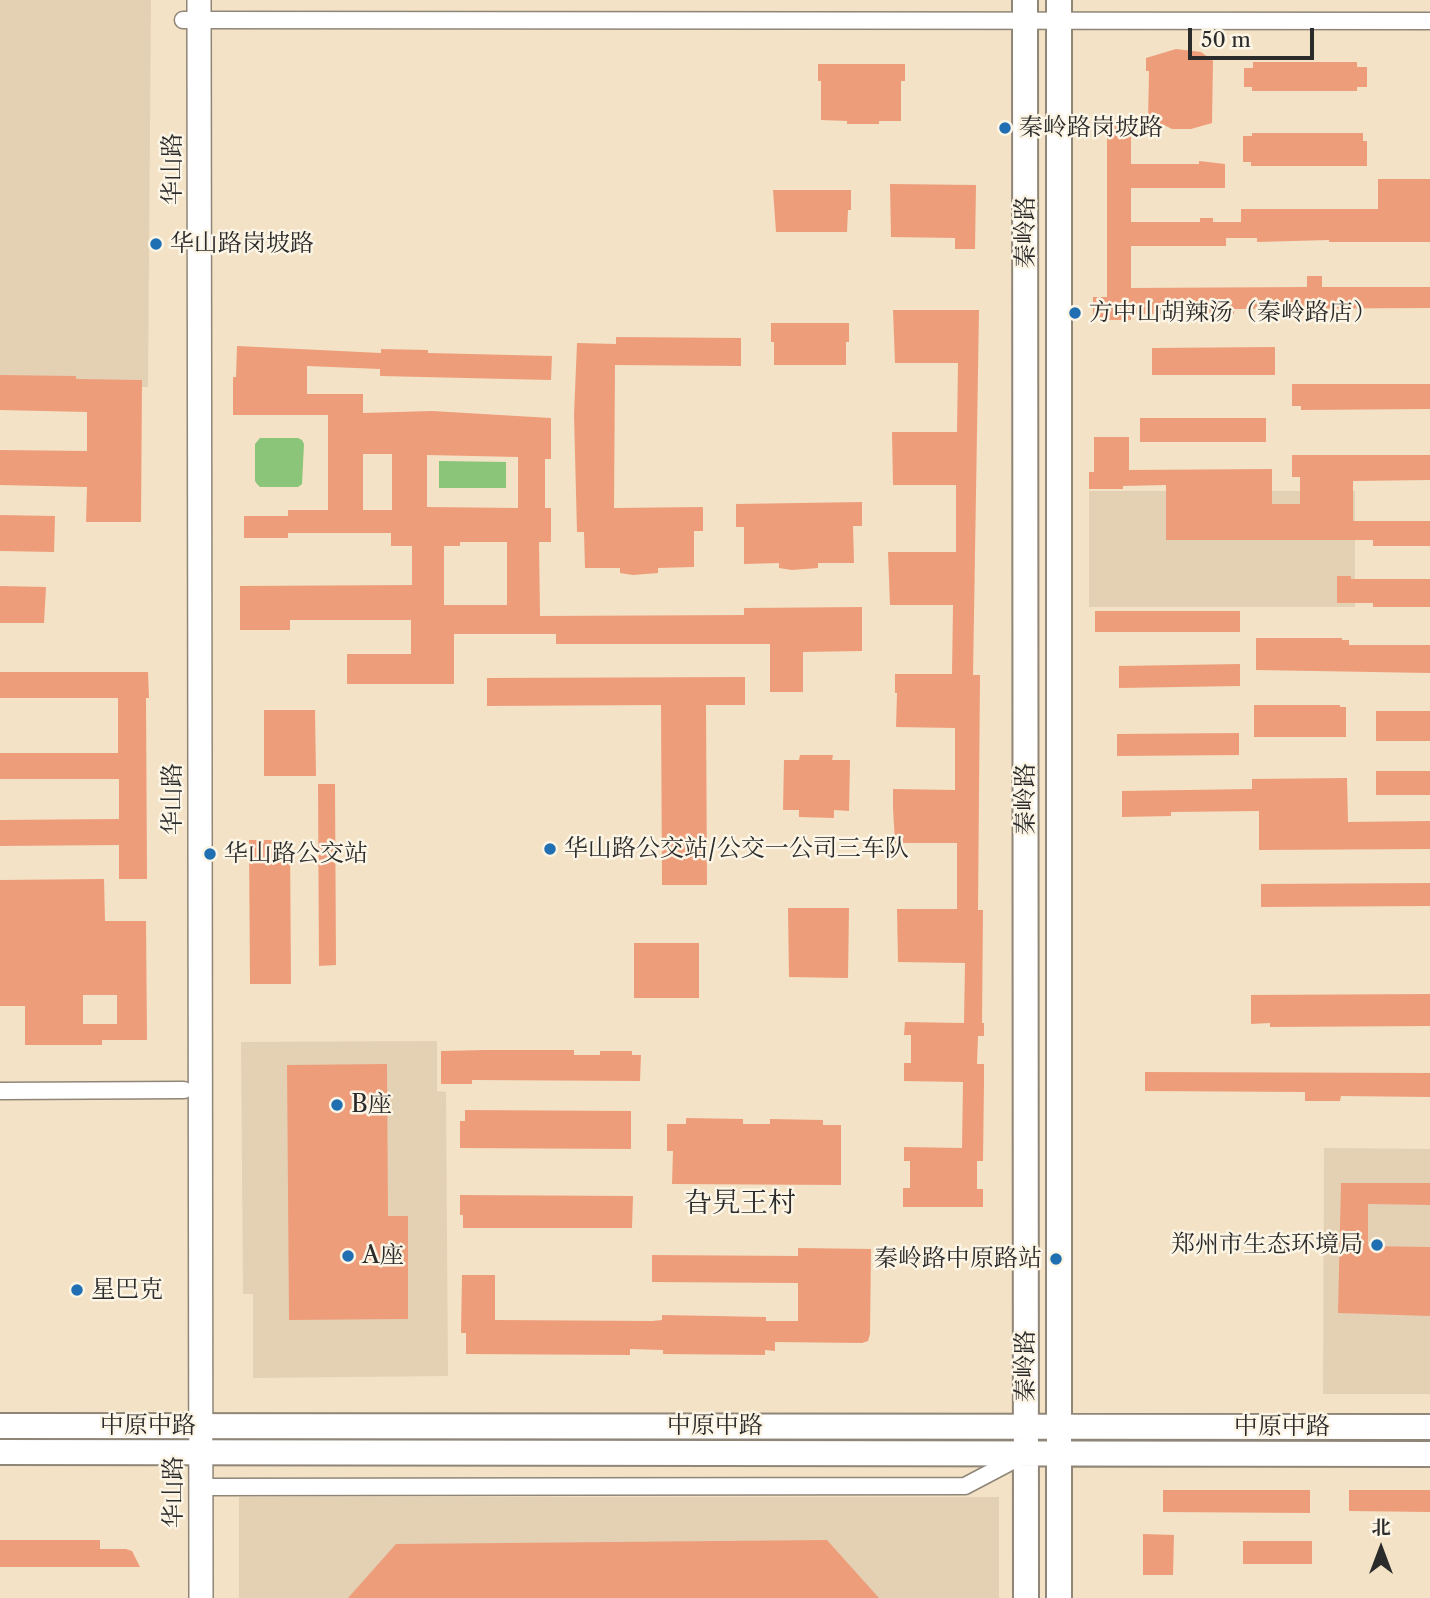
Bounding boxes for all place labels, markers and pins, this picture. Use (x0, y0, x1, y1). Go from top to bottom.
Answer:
place label: 秦岭路岗坡路 (1019, 114, 1163, 142)
marker: 秦岭路岗坡路 (997, 120, 1013, 136)
place label: 华山路岗坡路 (170, 230, 314, 258)
marker: 华山路岗坡路 (148, 236, 164, 252)
place label: 方中山胡辣汤（秦岭路店） (1089, 299, 1377, 327)
marker: 方中山胡辣汤（秦岭路店） (1067, 305, 1083, 321)
place label: 华山路公交站/公交一公司三车队 (564, 835, 909, 863)
place label: 华山路公交站 (224, 840, 368, 868)
marker: 华山路公交站/公交一公司三车队 (542, 841, 558, 857)
marker: 华山路公交站 (202, 846, 218, 862)
place label: B座 (351, 1091, 392, 1119)
marker: B座 (329, 1097, 345, 1113)
place label: 郑州市生态环境局 (1171, 1231, 1363, 1259)
marker: 郑州市生态环境局 (1369, 1237, 1385, 1253)
place label: A座 (362, 1242, 404, 1270)
place label: 秦岭路中原路站 (874, 1245, 1042, 1273)
marker: A座 (340, 1248, 356, 1264)
marker: 秦岭路中原路站 (1048, 1251, 1064, 1267)
place label: 星巴克 (91, 1276, 163, 1304)
marker: 星巴克 (69, 1282, 85, 1298)

